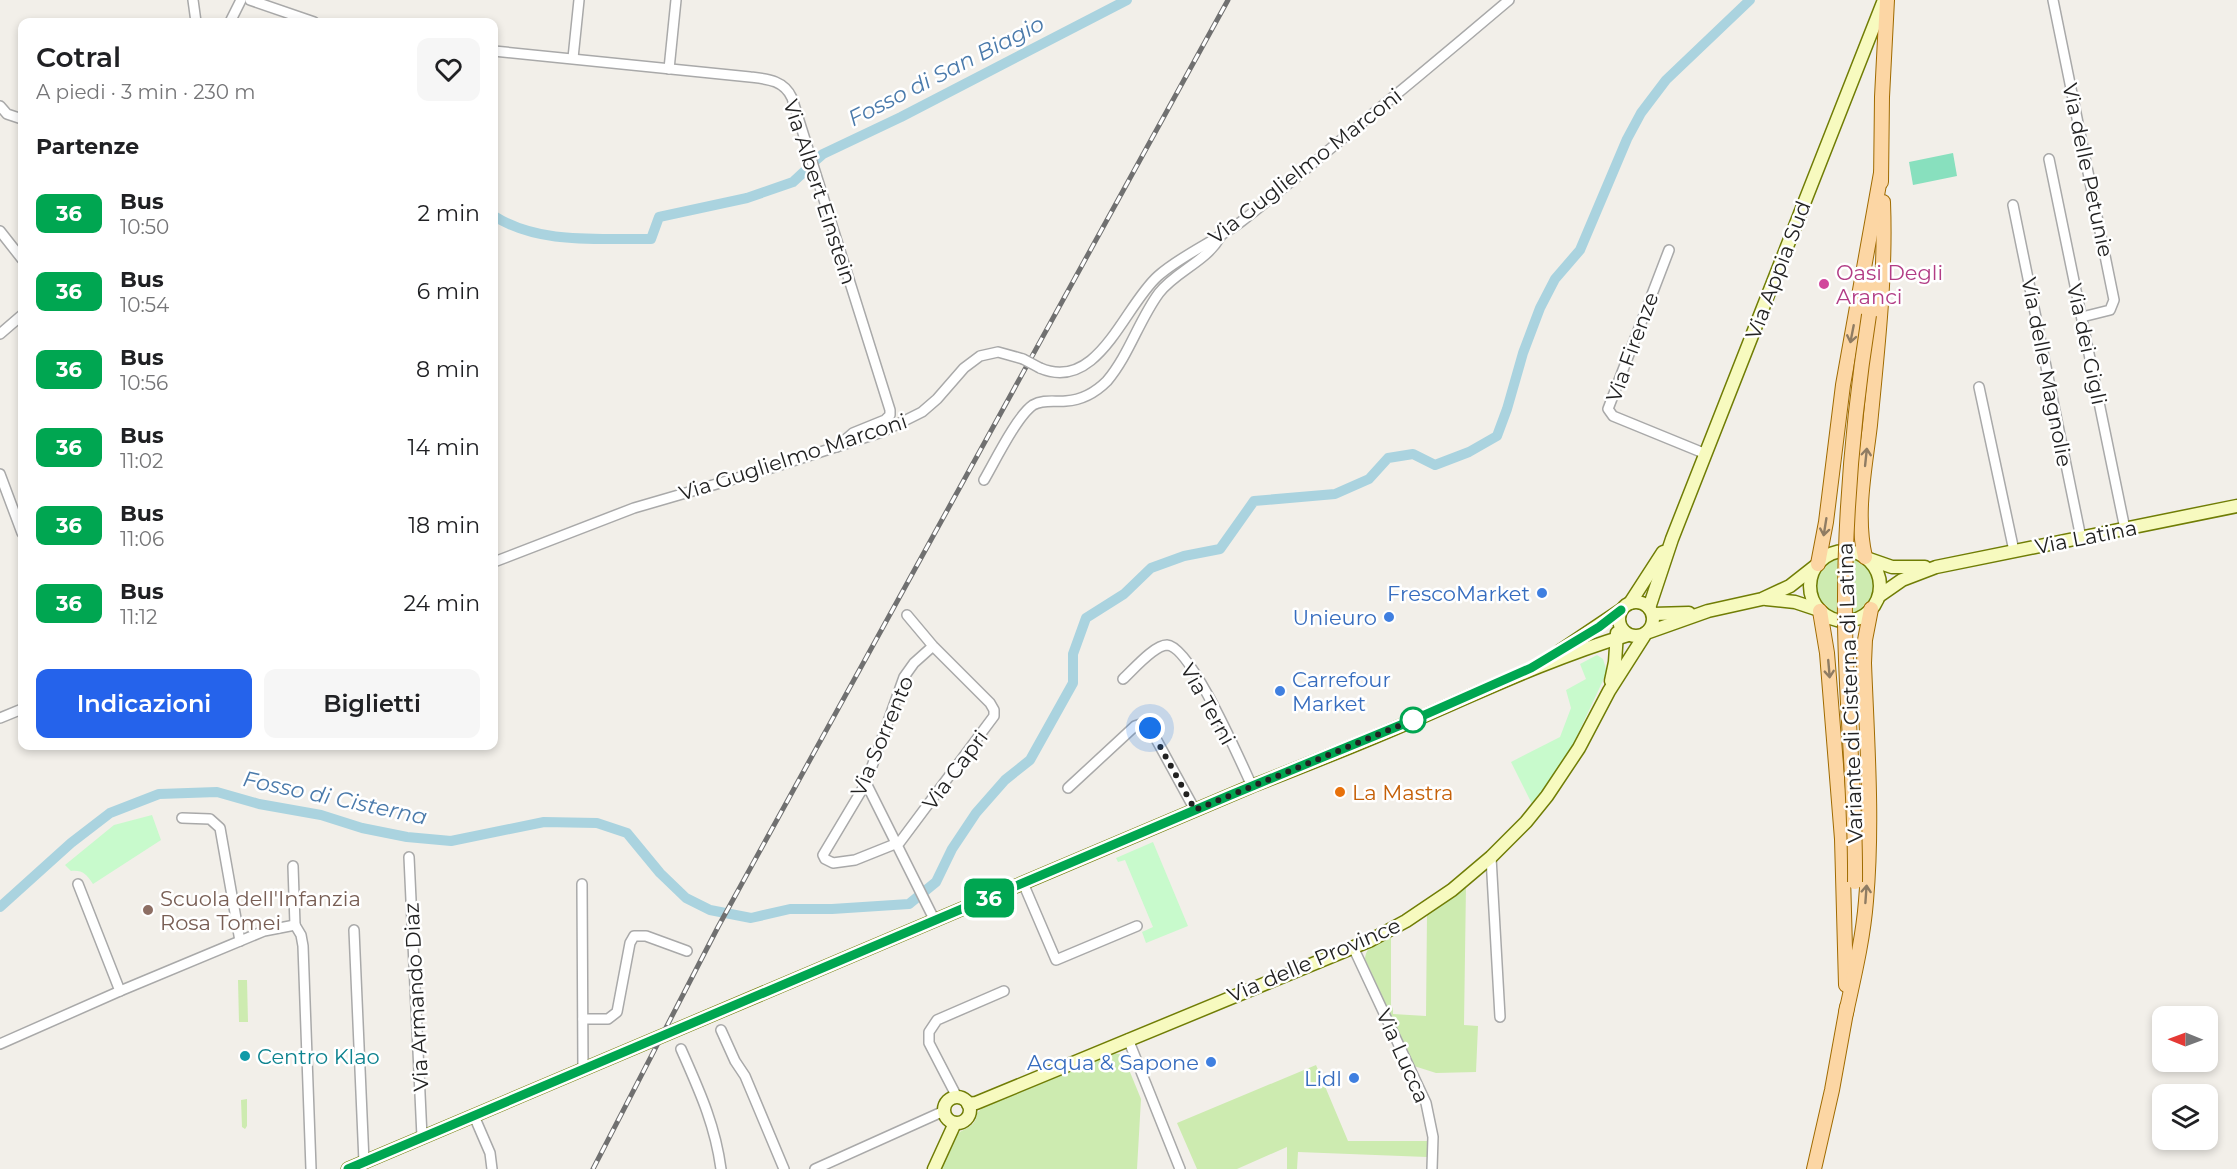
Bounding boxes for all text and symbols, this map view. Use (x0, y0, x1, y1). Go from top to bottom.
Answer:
water label: Fosso di San Biagio (844, 10, 1048, 132)
button: heart (417, 38, 480, 101)
text: Cotral (36, 40, 121, 74)
text: A piedi · 3 min · 230 m (36, 80, 256, 104)
street label: Via delle Petunie (2057, 81, 2119, 259)
street label: Via Guglielmo Marconi (1203, 83, 1407, 249)
street label: Via Albert Einstein (778, 96, 862, 288)
text: Partenze (36, 133, 139, 160)
text: Bus (120, 188, 164, 215)
street label: Via Appia Sud (1740, 197, 1816, 343)
text: 2 min (418, 200, 480, 227)
text: 36 (56, 201, 82, 226)
text: 10:50 (120, 215, 169, 239)
place label: Oasi Degli Aranci (1836, 260, 1943, 309)
text: Bus (120, 266, 164, 293)
street label: Via delle Magnolie (2016, 275, 2078, 469)
marker: Oasi Degli Aranci (1817, 277, 1831, 291)
text: 6 min (417, 278, 480, 305)
text: 36 (56, 279, 82, 304)
street label: Via dei Gigli (2062, 281, 2112, 407)
street label: Via Firenze (1601, 289, 1663, 405)
text: 10:54 (120, 293, 169, 317)
one-way arrow (1846, 324, 1857, 343)
text: Bus (120, 344, 164, 371)
text: 8 min (416, 356, 480, 383)
text: 36 (56, 357, 82, 382)
text: 10:56 (120, 371, 168, 395)
street label: Via Guglielmo Marconi (676, 408, 910, 506)
text: Bus (120, 422, 164, 449)
text: 14 min (408, 434, 480, 461)
text: 36 (56, 435, 82, 460)
one-way arrow (1861, 448, 1872, 468)
text: 11:02 (120, 449, 163, 473)
text: Bus (120, 500, 164, 527)
text: 18 min (408, 512, 480, 539)
text: 36 (56, 513, 82, 538)
street label: Via Latina (2033, 515, 2139, 559)
one-way arrow (1820, 517, 1831, 537)
text: 11:06 (120, 527, 164, 551)
street label: Variante di Cisterna di Latina (1832, 542, 1868, 844)
text: Bus (120, 578, 164, 605)
place label: FrescoMarket (1387, 581, 1530, 606)
marker: FrescoMarket (1535, 586, 1549, 600)
text: 24 min (404, 590, 480, 617)
text: 36 (56, 591, 82, 616)
text: 11:12 (120, 605, 157, 629)
place label: Unieuro (1292, 605, 1377, 630)
marker: Unieuro (1382, 610, 1396, 624)
one-way arrow (1823, 658, 1834, 678)
street label: Via Terni (1175, 659, 1241, 749)
place label: Carrefour Market (1292, 667, 1391, 716)
button: Indicazioni (36, 669, 252, 738)
button: Biglietti (264, 669, 480, 738)
street label: Via Sorrento (845, 672, 919, 800)
marker: Carrefour Market (1273, 684, 1287, 698)
unlabelled marker (1400, 707, 1426, 733)
your location (1135, 713, 1165, 743)
street label: Via Capri (917, 725, 993, 815)
water label: Fosso di Cisterna (240, 765, 430, 831)
place label: La Mastra (1352, 780, 1453, 805)
marker: La Mastra (1333, 785, 1347, 799)
line badge: 36 (962, 878, 1016, 918)
one-way arrow (1861, 884, 1872, 904)
place label: Scuola dell'Infanzia Rosa Tomei (160, 886, 361, 935)
text: 36 (976, 886, 1002, 911)
street label: Via Armando Diaz (399, 902, 433, 1092)
marker: Scuola dell'Infanzia Rosa Tomei (141, 903, 155, 917)
street label: Via delle Province (1224, 912, 1404, 1008)
street label: Via Lucca (1371, 1005, 1435, 1107)
north arrow (2152, 1006, 2218, 1072)
map controls (2152, 1006, 2218, 1150)
place label: Centro Klao (257, 1044, 380, 1069)
marker: Centro Klao (238, 1049, 252, 1063)
place label: Acqua & Sapone (1027, 1050, 1199, 1075)
marker: Acqua & Sapone (1204, 1055, 1218, 1069)
place label: Lidl (1304, 1066, 1342, 1091)
marker: Lidl (1347, 1071, 1361, 1085)
button: layers (2152, 1084, 2218, 1150)

